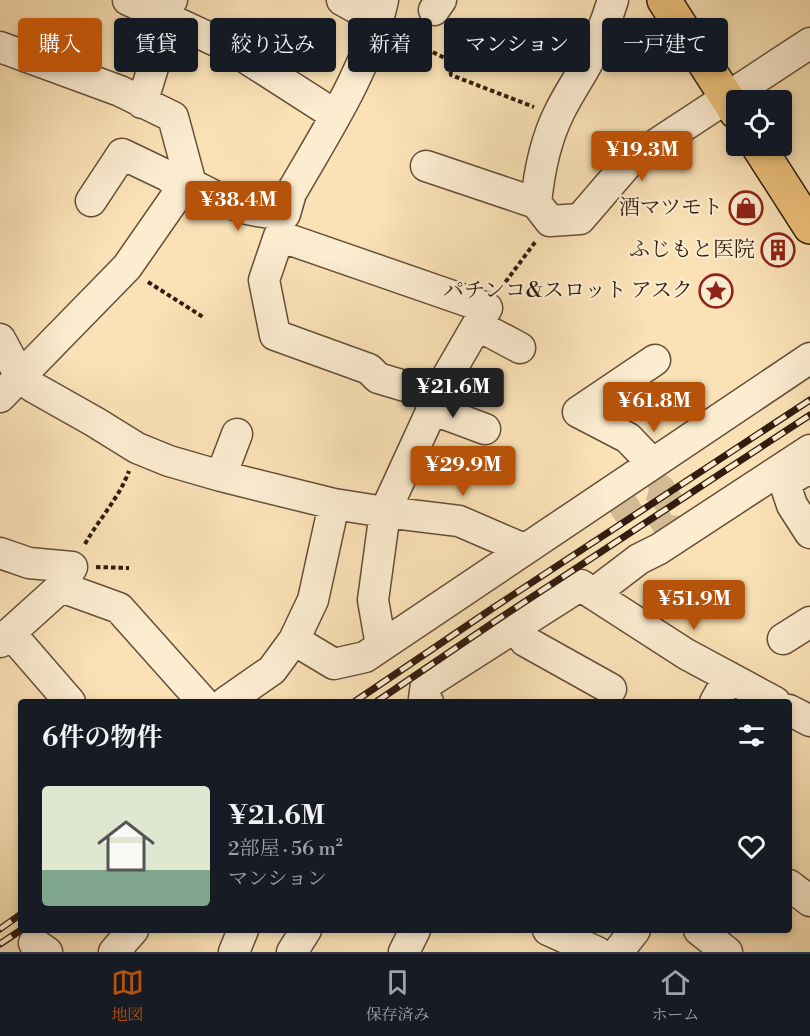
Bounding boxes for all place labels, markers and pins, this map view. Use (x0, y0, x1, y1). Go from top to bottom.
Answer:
pin: ¥19.3M (593, 131, 691, 182)
pin: ¥38.4M (189, 181, 287, 232)
shop icon: 酒マツモト (728, 190, 764, 226)
place label: 酒マツモト (619, 195, 723, 221)
building icon: ふじもと医院 (760, 232, 796, 268)
place label: ふじもと医院 (629, 237, 755, 263)
place icon: パチンコ&スロット アスク (698, 273, 734, 309)
place label: パチンコ&スロット アスク (443, 278, 693, 304)
pin: ¥21.6M (404, 368, 502, 419)
pin: ¥61.8M (605, 382, 703, 433)
pin: ¥29.9M (414, 446, 512, 497)
pin: ¥51.9M (645, 580, 743, 631)

